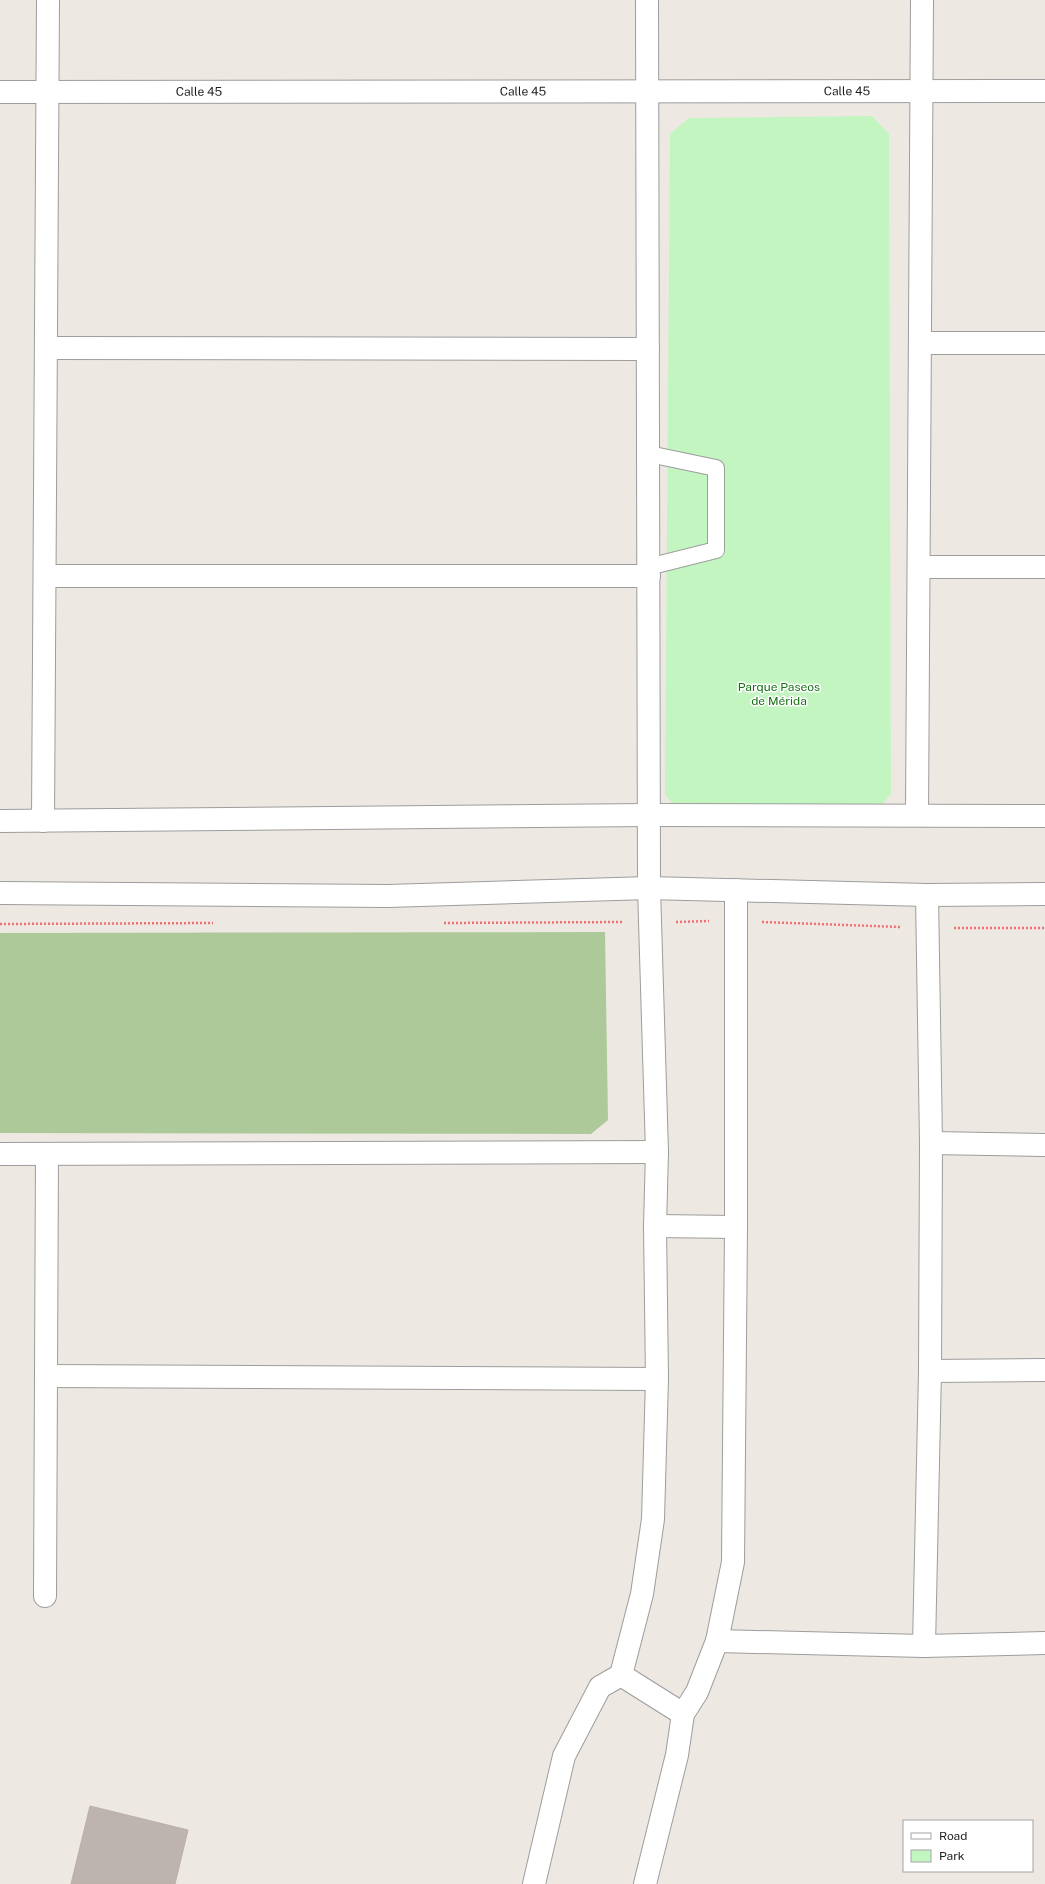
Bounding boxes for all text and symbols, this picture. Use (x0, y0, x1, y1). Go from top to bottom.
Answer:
street label: Calle 45 (500, 84, 547, 99)
street label: Calle 45 (824, 84, 871, 98)
street label: Calle 45 (176, 85, 223, 99)
park label: Parque Paseos de Mérida (738, 680, 820, 708)
legend (903, 1820, 1033, 1872)
text: Road (939, 1829, 967, 1843)
text: Park (939, 1849, 965, 1863)

